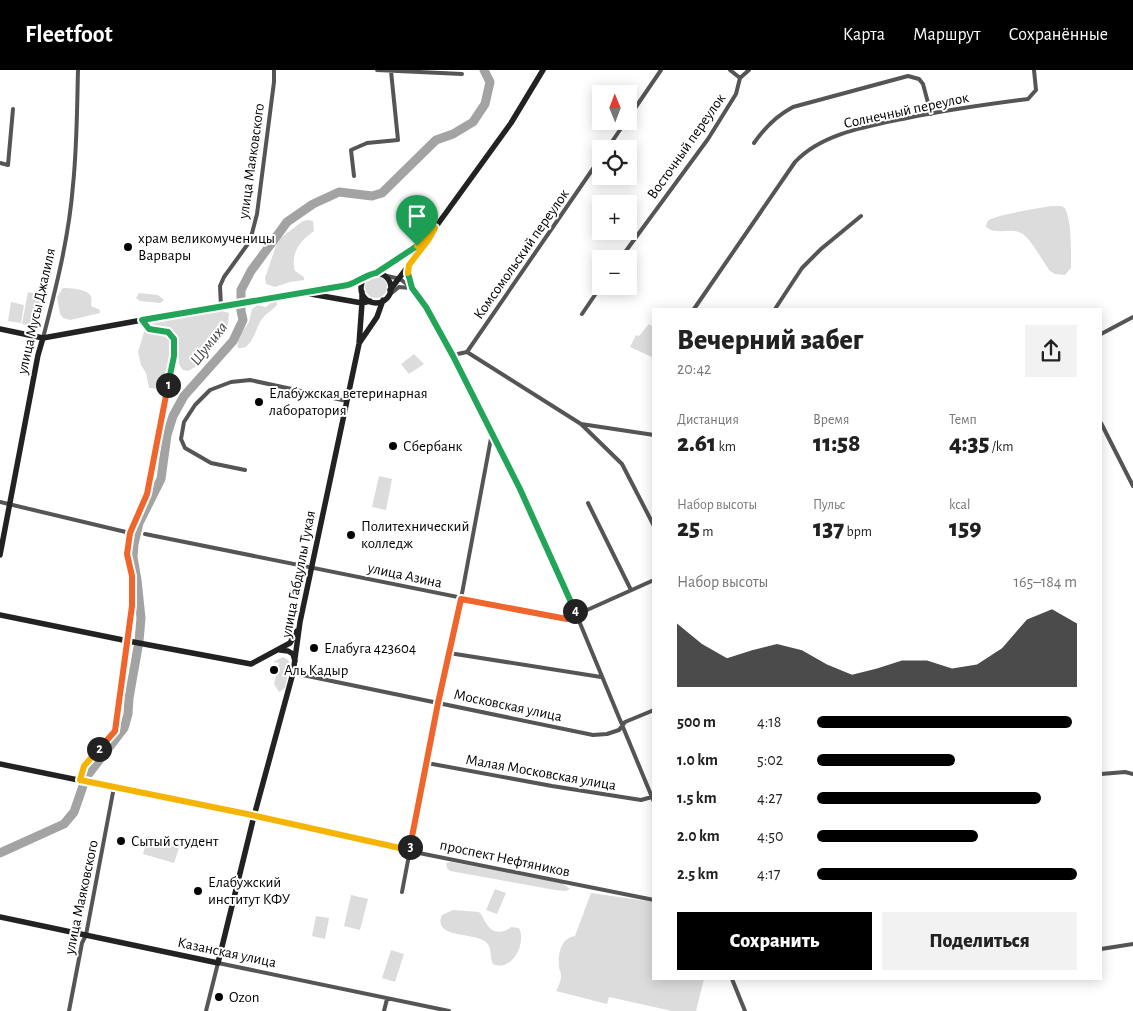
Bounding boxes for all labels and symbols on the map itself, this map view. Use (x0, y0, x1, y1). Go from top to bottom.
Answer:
north arrow (592, 85, 638, 130)
street label: Солнечный переулок (842, 90, 970, 131)
street label: Восточный переулок (645, 91, 728, 202)
street label: улица Маяковского (236, 102, 267, 221)
street label: Комсомольский переулок (471, 186, 572, 322)
pin (396, 195, 438, 246)
place label: храм великомученицы Варвары (138, 231, 275, 263)
marker: храм великомученицы Варвары (122, 241, 134, 253)
street label: улица Мусы Джалиля (14, 247, 58, 376)
water label: Шумиха (187, 319, 231, 368)
pin: 1 (156, 372, 180, 398)
place label: Елабужская ветеринарная лаборатория (269, 386, 428, 418)
marker: Елабужская ветеринарная лаборатория (253, 396, 265, 408)
place label: Сбербанк (403, 439, 463, 454)
marker: Сбербанк (387, 440, 399, 452)
street label: улица Габдуллы Тукая (279, 509, 318, 640)
place label: Политехнический колледж (361, 519, 469, 551)
marker: Политехнический колледж (345, 529, 357, 541)
street label: улица Азина (365, 560, 444, 591)
pin: 4 (562, 598, 588, 624)
place label: Елабуга 423604 (324, 641, 416, 656)
marker: Елабуга 423604 (308, 642, 320, 654)
place label: Аль Кадыр (284, 663, 349, 678)
marker: Аль Кадыр (268, 664, 280, 676)
street label: Московская улица (452, 687, 564, 724)
pin: 2 (86, 736, 112, 762)
street label: Малая Московская улица (465, 752, 617, 793)
place label: Сытый студент (131, 834, 219, 849)
pin: 3 (398, 834, 422, 860)
marker: Сытый студент (115, 835, 127, 847)
street label: проспект Нефтяников (438, 837, 571, 880)
street label: улица Маяковского (62, 839, 101, 957)
place label: Елабужский институт КФУ (208, 875, 291, 907)
marker: Елабужский институт КФУ (192, 885, 204, 897)
street label: Казанская улица (176, 935, 278, 970)
place label: Ozon (229, 990, 259, 1005)
marker: Ozon (213, 991, 225, 1003)

